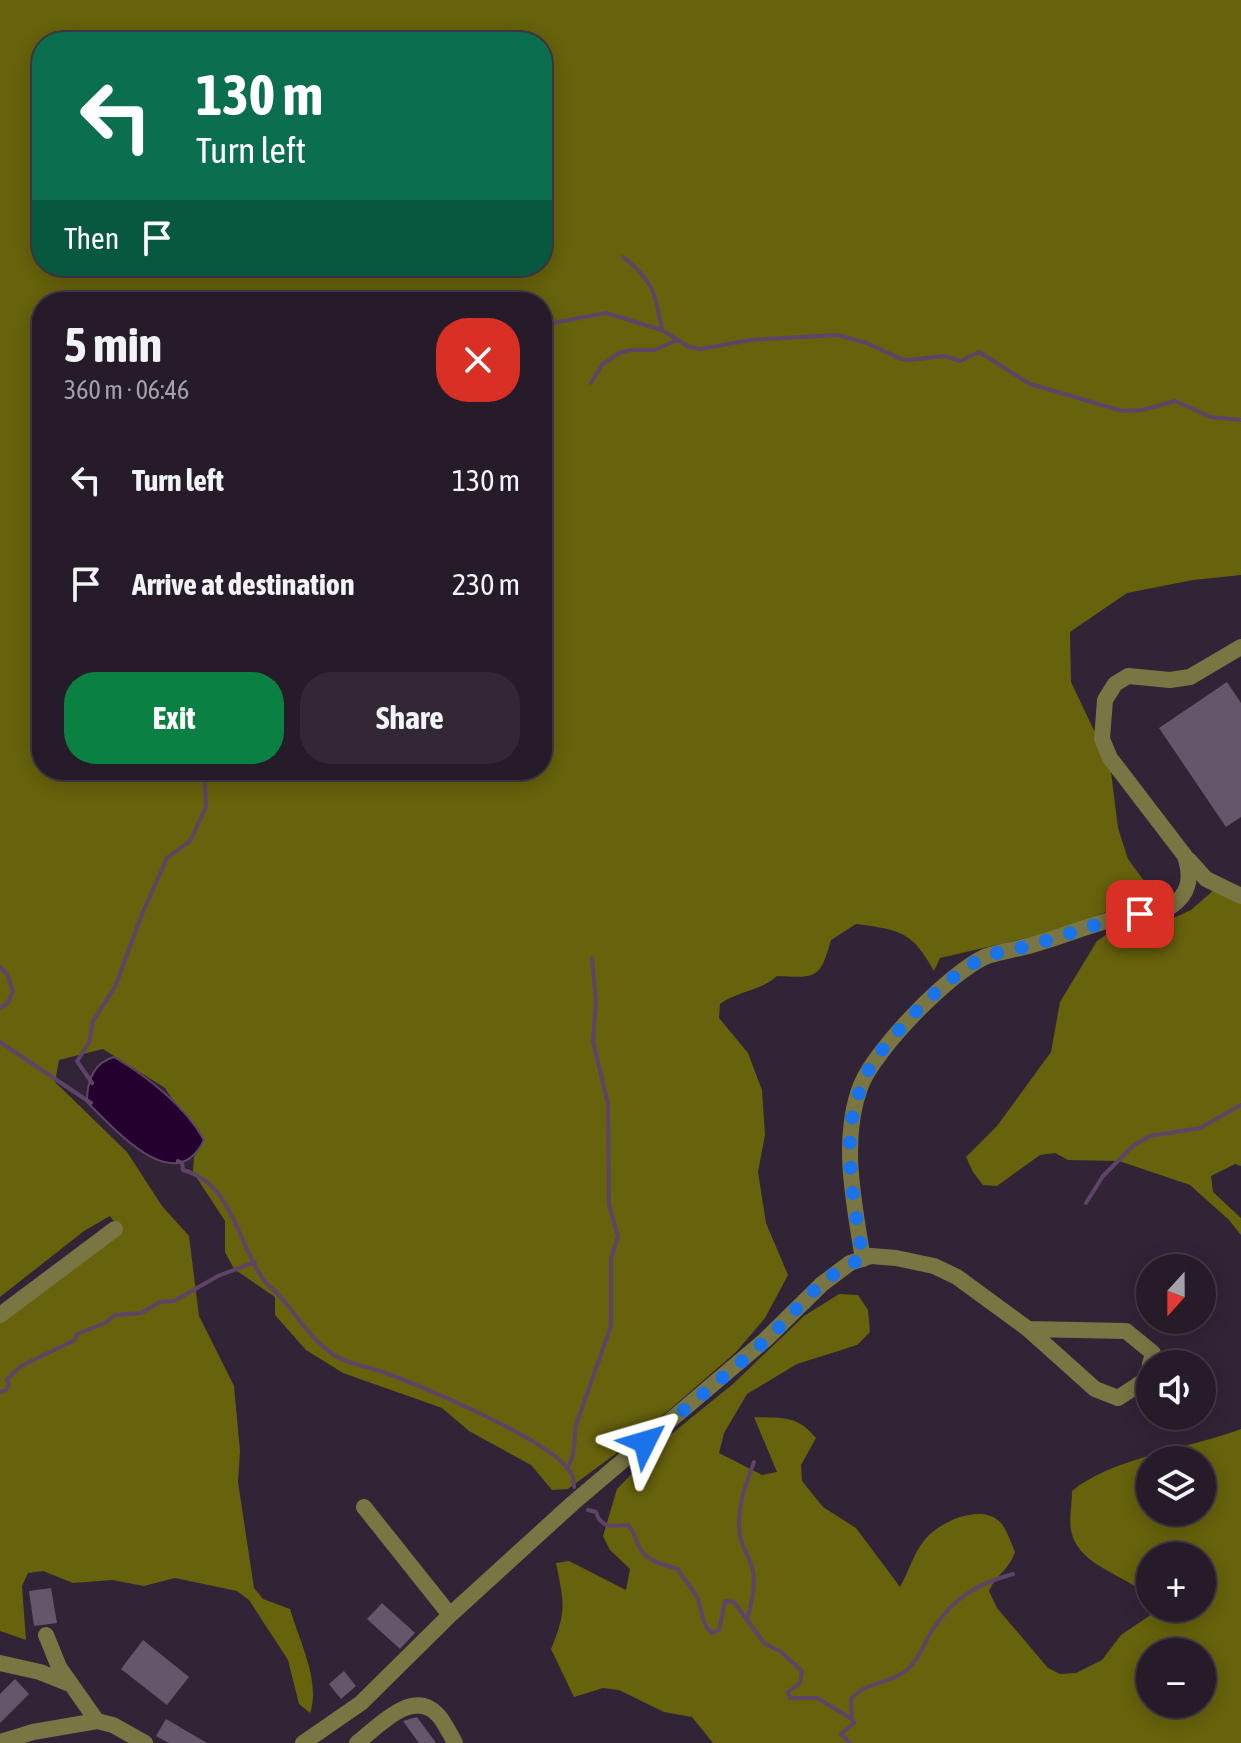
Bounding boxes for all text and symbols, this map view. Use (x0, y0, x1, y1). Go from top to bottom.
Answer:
text: 130 m (196, 63, 323, 127)
icon: left (64, 64, 168, 168)
text: Turn left (196, 129, 306, 171)
icon: arrive (135, 216, 179, 260)
text: Then (64, 221, 119, 255)
text: 5 min (64, 317, 162, 372)
button: close (436, 318, 520, 402)
text: 360 m · 06:46 (64, 375, 189, 405)
icon: left (64, 458, 108, 502)
text: Turn left (132, 463, 224, 497)
text: 130 m (452, 463, 520, 497)
icon: arrive (64, 562, 108, 606)
text: Arrive at destination (132, 567, 354, 601)
text: 230 m (452, 567, 520, 601)
button: Exit (64, 672, 284, 764)
button: Share (300, 672, 520, 764)
pin (1106, 880, 1174, 948)
icon: arrive (1118, 892, 1162, 936)
north arrow (1136, 1254, 1216, 1334)
map controls (1136, 1254, 1216, 1718)
button: sound (1136, 1350, 1216, 1430)
position arrow (603, 1400, 687, 1484)
button: layers (1136, 1446, 1216, 1526)
button: + (1136, 1542, 1216, 1622)
button: − (1136, 1638, 1216, 1718)

